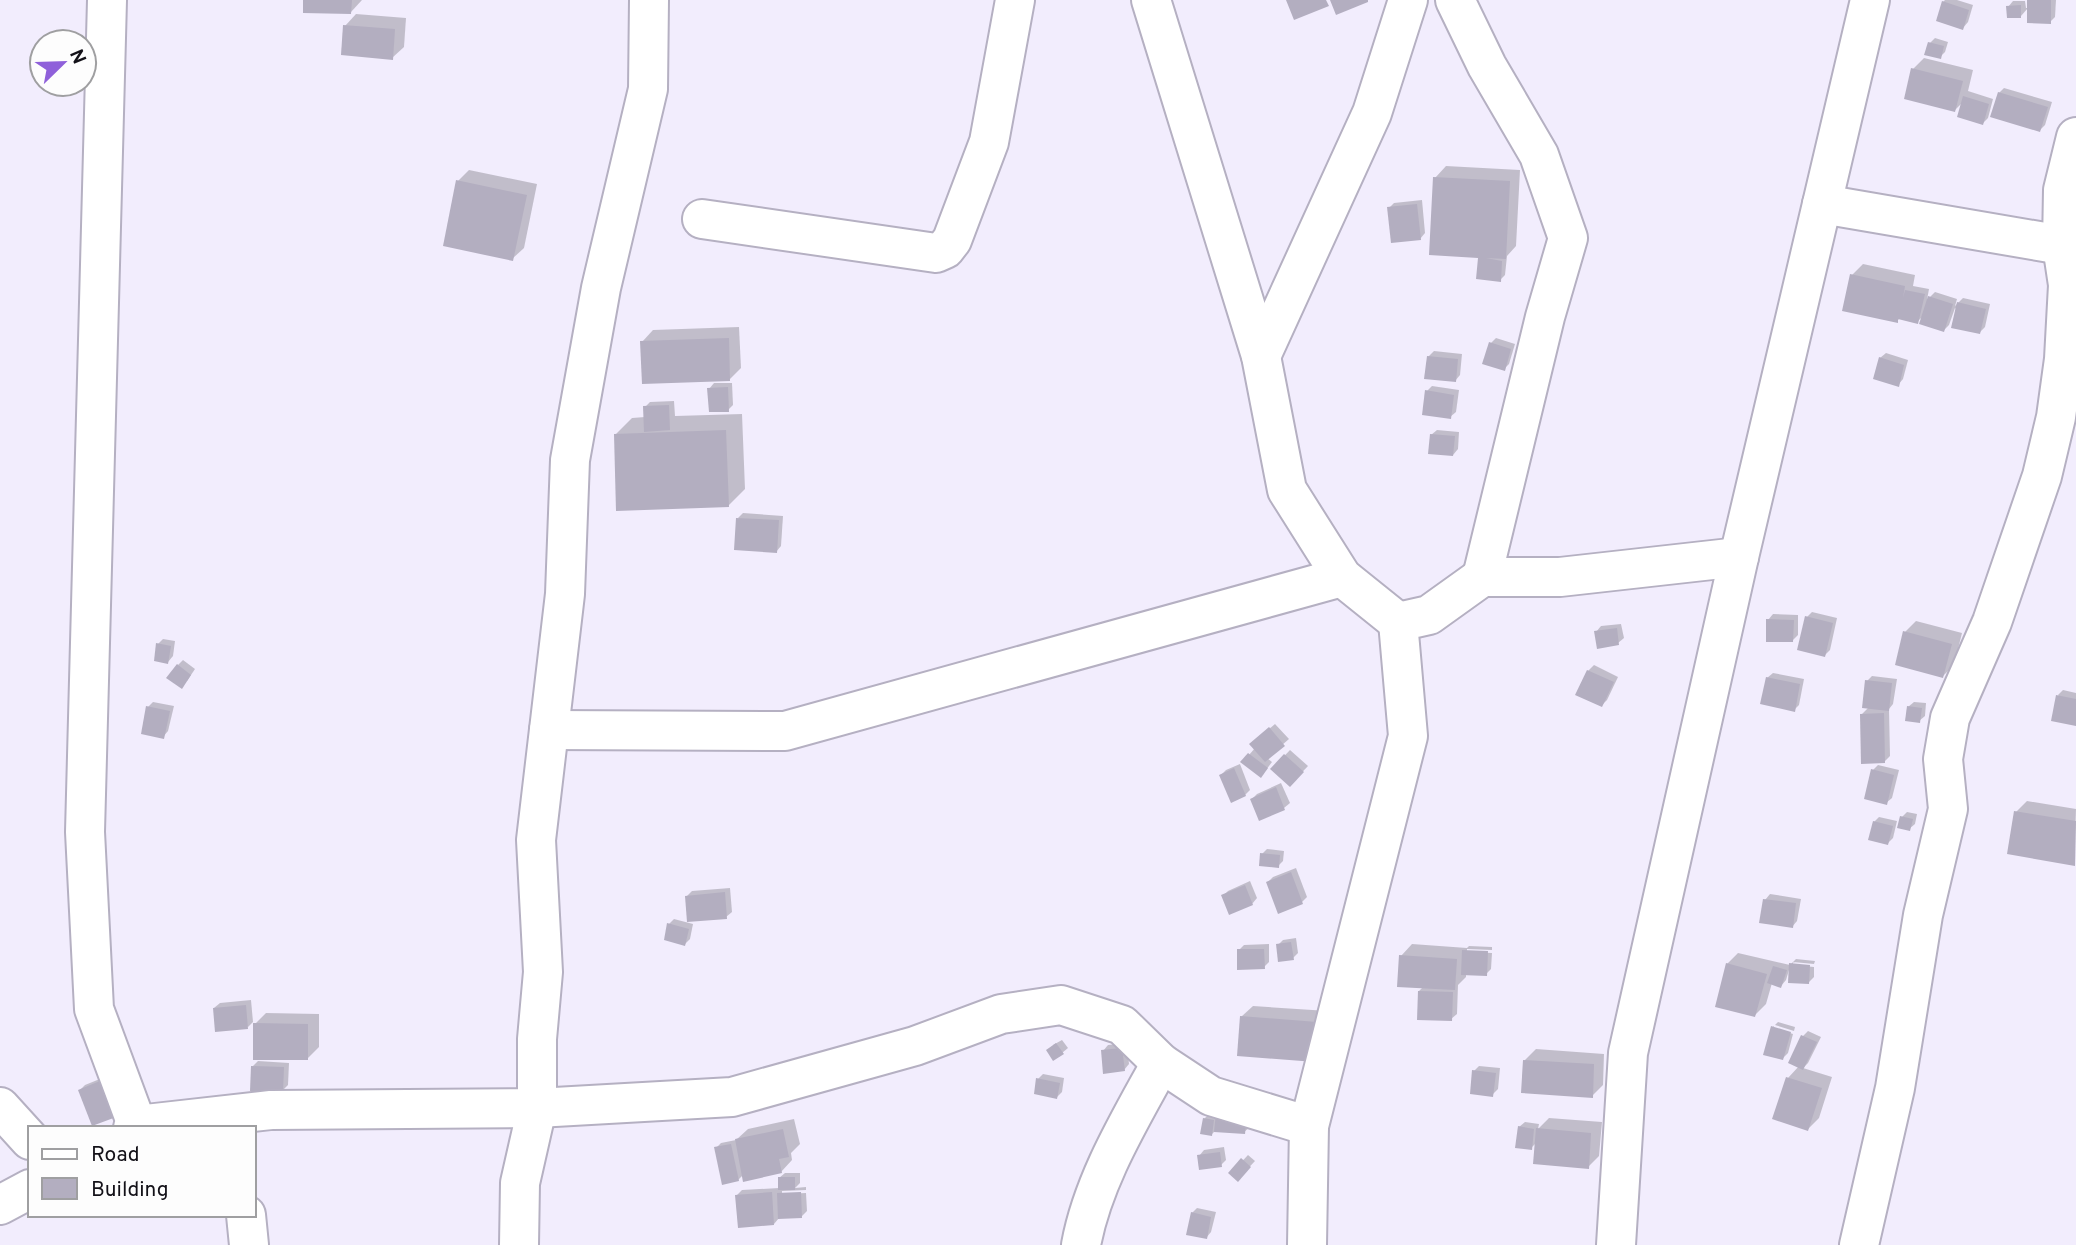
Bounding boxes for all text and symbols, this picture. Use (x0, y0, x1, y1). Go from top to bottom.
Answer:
north arrow (28, 28, 98, 98)
text: N (63, 46, 91, 68)
legend (28, 1126, 256, 1217)
text: Road (91, 1142, 140, 1169)
text: Building (91, 1177, 169, 1204)

